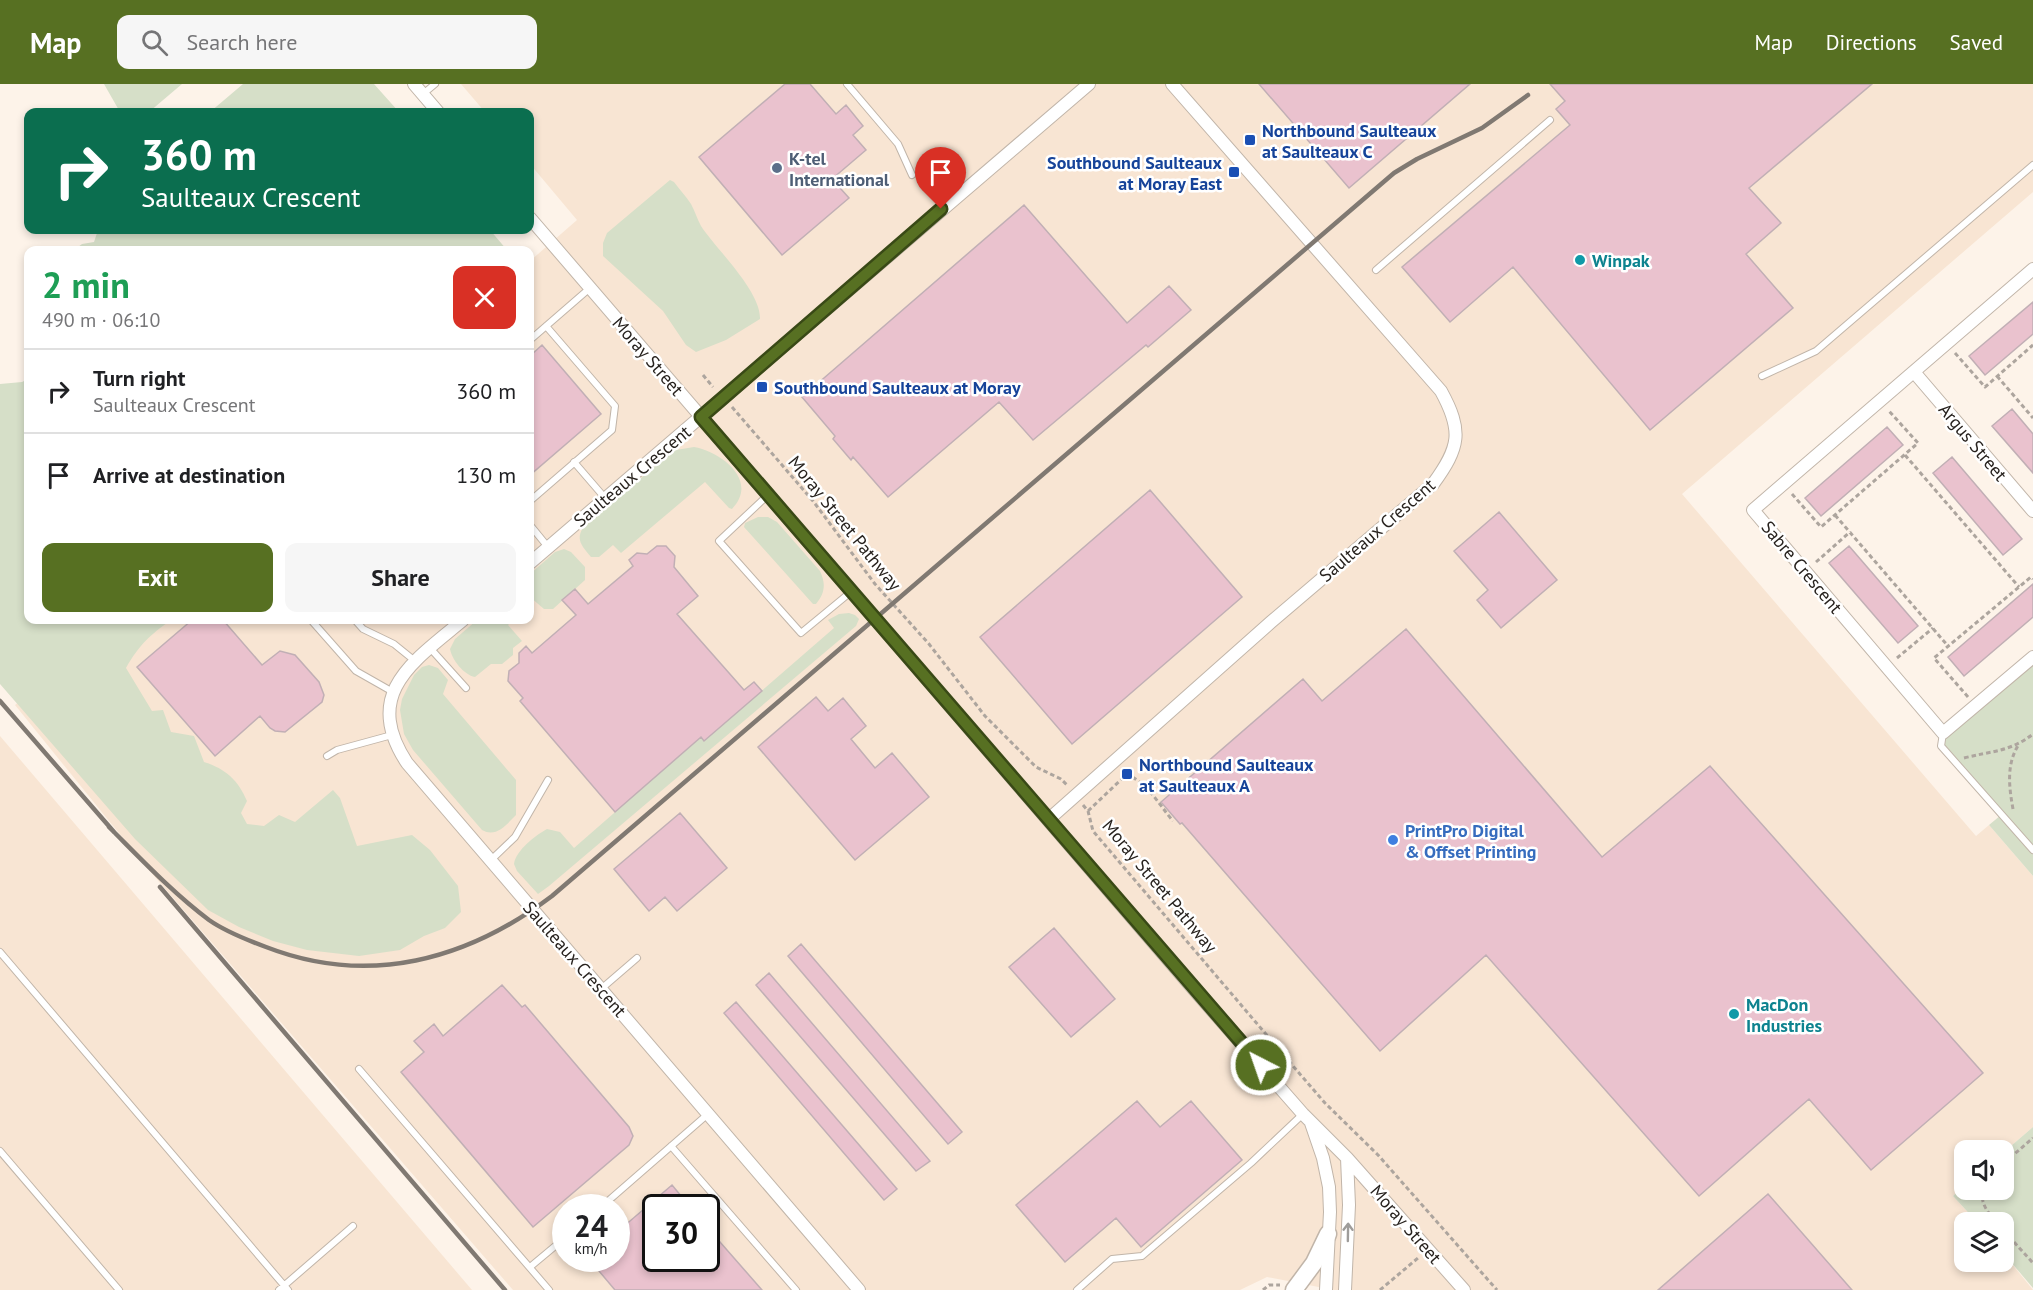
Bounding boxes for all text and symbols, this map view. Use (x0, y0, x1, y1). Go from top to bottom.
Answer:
search box (117, 15, 537, 69)
text: Map (30, 24, 81, 61)
icon: search (138, 26, 171, 59)
text: Search here (186, 28, 297, 56)
text: Map (1754, 29, 1793, 56)
text: Directions (1826, 29, 1917, 56)
text: Saved (1950, 29, 2003, 56)
place label: Northbound Saulteaux at Saulteaux C (1262, 119, 1437, 163)
text: 360 m (141, 127, 257, 182)
icon: right (42, 132, 120, 210)
marker: Northbound Saulteaux at Saulteaux C (1243, 133, 1257, 147)
place label: K-tel International (789, 147, 890, 191)
pin (915, 147, 966, 209)
place label: Southbound Saulteaux at Moray East (1047, 151, 1223, 195)
icon: arrive (924, 156, 957, 189)
marker: K-tel International (770, 161, 784, 175)
marker: Southbound Saulteaux at Moray East (1227, 165, 1241, 179)
text: Saulteaux Crescent (141, 180, 360, 214)
place label: Winpak (1592, 249, 1650, 272)
marker: Winpak (1573, 253, 1587, 267)
text: 2 min (42, 261, 130, 308)
button: close (453, 266, 516, 329)
text: 490 m · 06:10 (42, 307, 160, 333)
street label: Moray Street (607, 312, 689, 400)
text: Turn right (93, 364, 185, 392)
icon: right (42, 375, 75, 408)
place label: Southbound Saulteaux at Moray (774, 376, 1021, 399)
text: 360 m (456, 377, 516, 405)
marker: Southbound Saulteaux at Moray (755, 380, 769, 394)
text: Saulteaux Crescent (93, 392, 256, 418)
street label: Argus Street (1934, 398, 2012, 486)
street label: Saulteaux Crescent (569, 420, 695, 532)
street label: Moray Street Pathway (783, 451, 907, 596)
icon: arrive (42, 459, 75, 492)
text: Arrive at destination (93, 461, 285, 489)
text: 130 m (456, 461, 516, 489)
street label: Saulteaux Crescent (1314, 473, 1440, 587)
street label: Sabre Crescent (1757, 516, 1847, 618)
button: Exit (42, 543, 273, 612)
button: Share (285, 543, 516, 612)
place label: Northbound Saulteaux at Saulteaux A (1139, 753, 1314, 797)
marker: Northbound Saulteaux at Saulteaux A (1120, 767, 1134, 781)
street label: Moray Street Pathway (1097, 815, 1223, 958)
place label: PrintPro Digital & Offset Printing (1405, 819, 1537, 863)
marker: PrintPro Digital & Offset Printing (1386, 833, 1400, 847)
street label: Saulteaux Crescent (518, 896, 632, 1022)
place label: MacDon Industries (1746, 993, 1823, 1037)
marker: MacDon Industries (1727, 1007, 1741, 1021)
position arrow (1229, 1033, 1293, 1097)
map controls (1954, 1140, 2014, 1272)
button: sound (1954, 1140, 2014, 1200)
street label: Moray Street (1365, 1180, 1447, 1268)
speed limit sign: 30 (642, 1194, 720, 1272)
text: 24 (574, 1206, 608, 1245)
button: layers (1954, 1212, 2014, 1272)
one-way arrow (1342, 1222, 1354, 1242)
text: km/h (575, 1239, 607, 1258)

